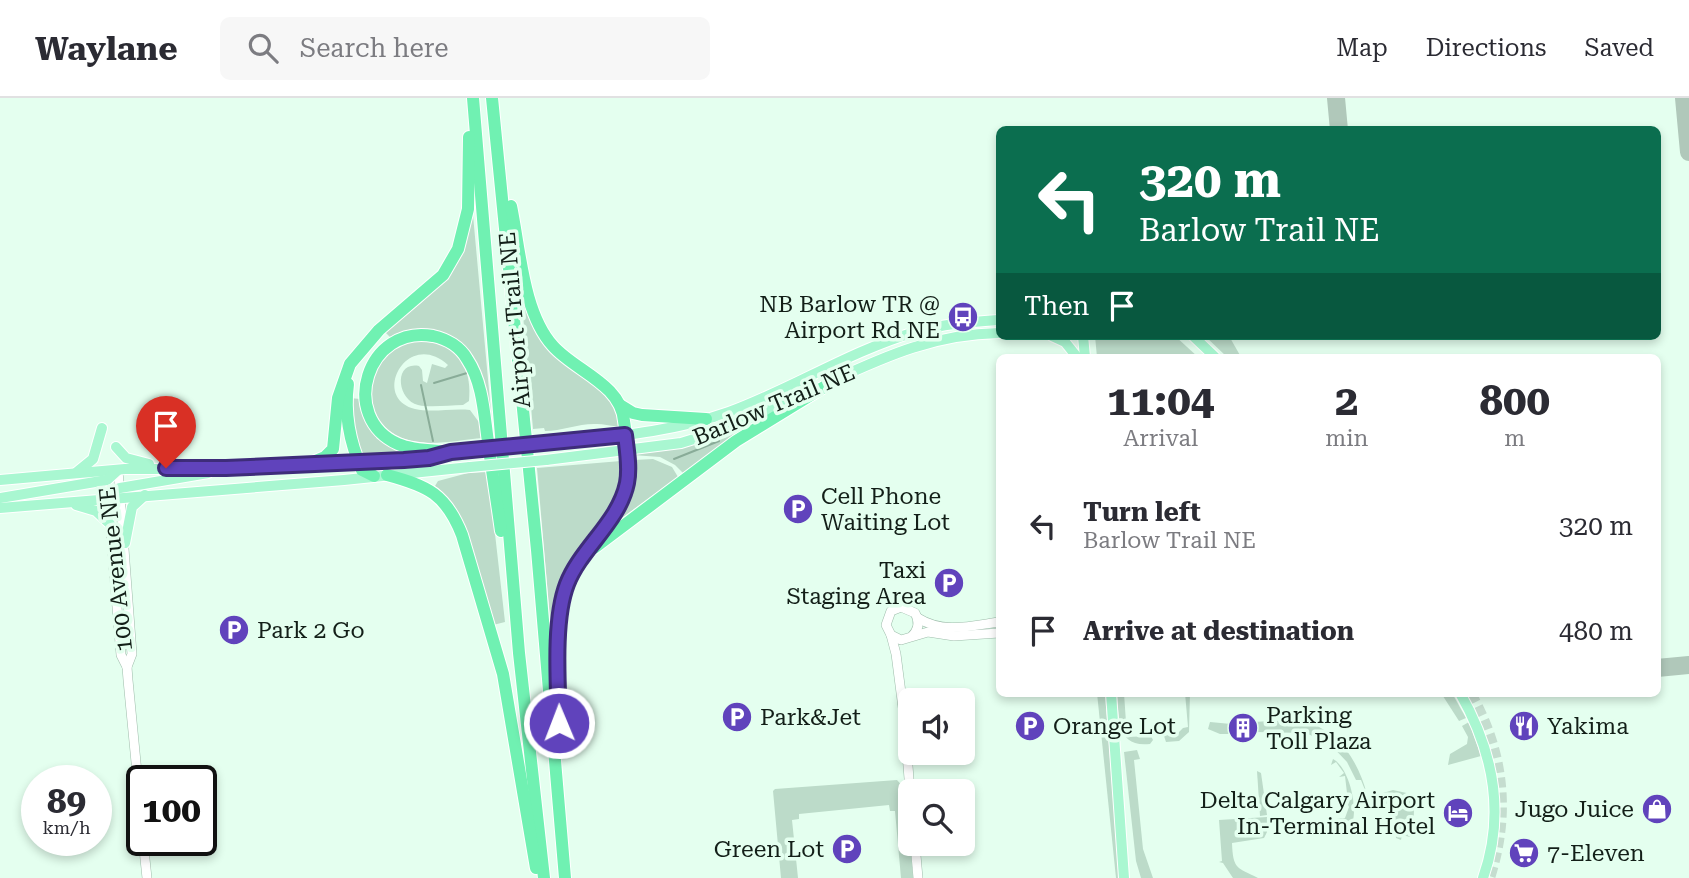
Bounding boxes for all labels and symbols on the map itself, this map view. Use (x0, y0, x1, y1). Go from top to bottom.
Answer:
street label: Airport Trail NE (494, 231, 536, 409)
place label: NB Barlow TR @ Airport Rd NE (759, 291, 940, 344)
bus stop icon: NB Barlow TR @ Airport Rd NE (946, 300, 980, 334)
street label: Barlow Trail NE (689, 359, 859, 451)
pin (136, 396, 196, 468)
place label: Cell Phone Waiting Lot (821, 483, 950, 536)
street label: 100 Avenue NE (94, 485, 138, 653)
parking icon: Cell Phone Waiting Lot (781, 492, 815, 526)
place label: Taxi Staging Area (786, 557, 927, 610)
parking icon: Taxi Staging Area (932, 566, 966, 600)
parking icon: Park 2 Go (217, 613, 251, 647)
place label: Park 2 Go (257, 617, 365, 644)
position arrow (522, 686, 596, 760)
parking icon: Park&Jet (720, 700, 754, 734)
place label: Parking Toll Plaza (1266, 702, 1372, 755)
place label: Park&Jet (760, 704, 861, 731)
parking icon: Orange Lot (1013, 709, 1047, 743)
restaurant icon: Yakima (1507, 709, 1541, 743)
building icon: Parking Toll Plaza (1226, 711, 1260, 745)
place label: Orange Lot (1053, 713, 1176, 740)
place label: Yakima (1547, 713, 1629, 740)
speed limit sign: 100 (126, 765, 217, 856)
place label: Delta Calgary Airport In-Terminal Hotel (1200, 787, 1435, 840)
shop icon: Jugo Juice (1640, 792, 1674, 826)
hotel icon: Delta Calgary Airport In-Terminal Hotel (1441, 796, 1475, 830)
place label: Jugo Juice (1515, 796, 1634, 823)
parking icon: Green Lot (830, 832, 864, 866)
place label: Green Lot (714, 836, 824, 863)
supermarket icon: 7-Eleven (1507, 836, 1541, 870)
place label: 7-Eleven (1547, 840, 1645, 867)

